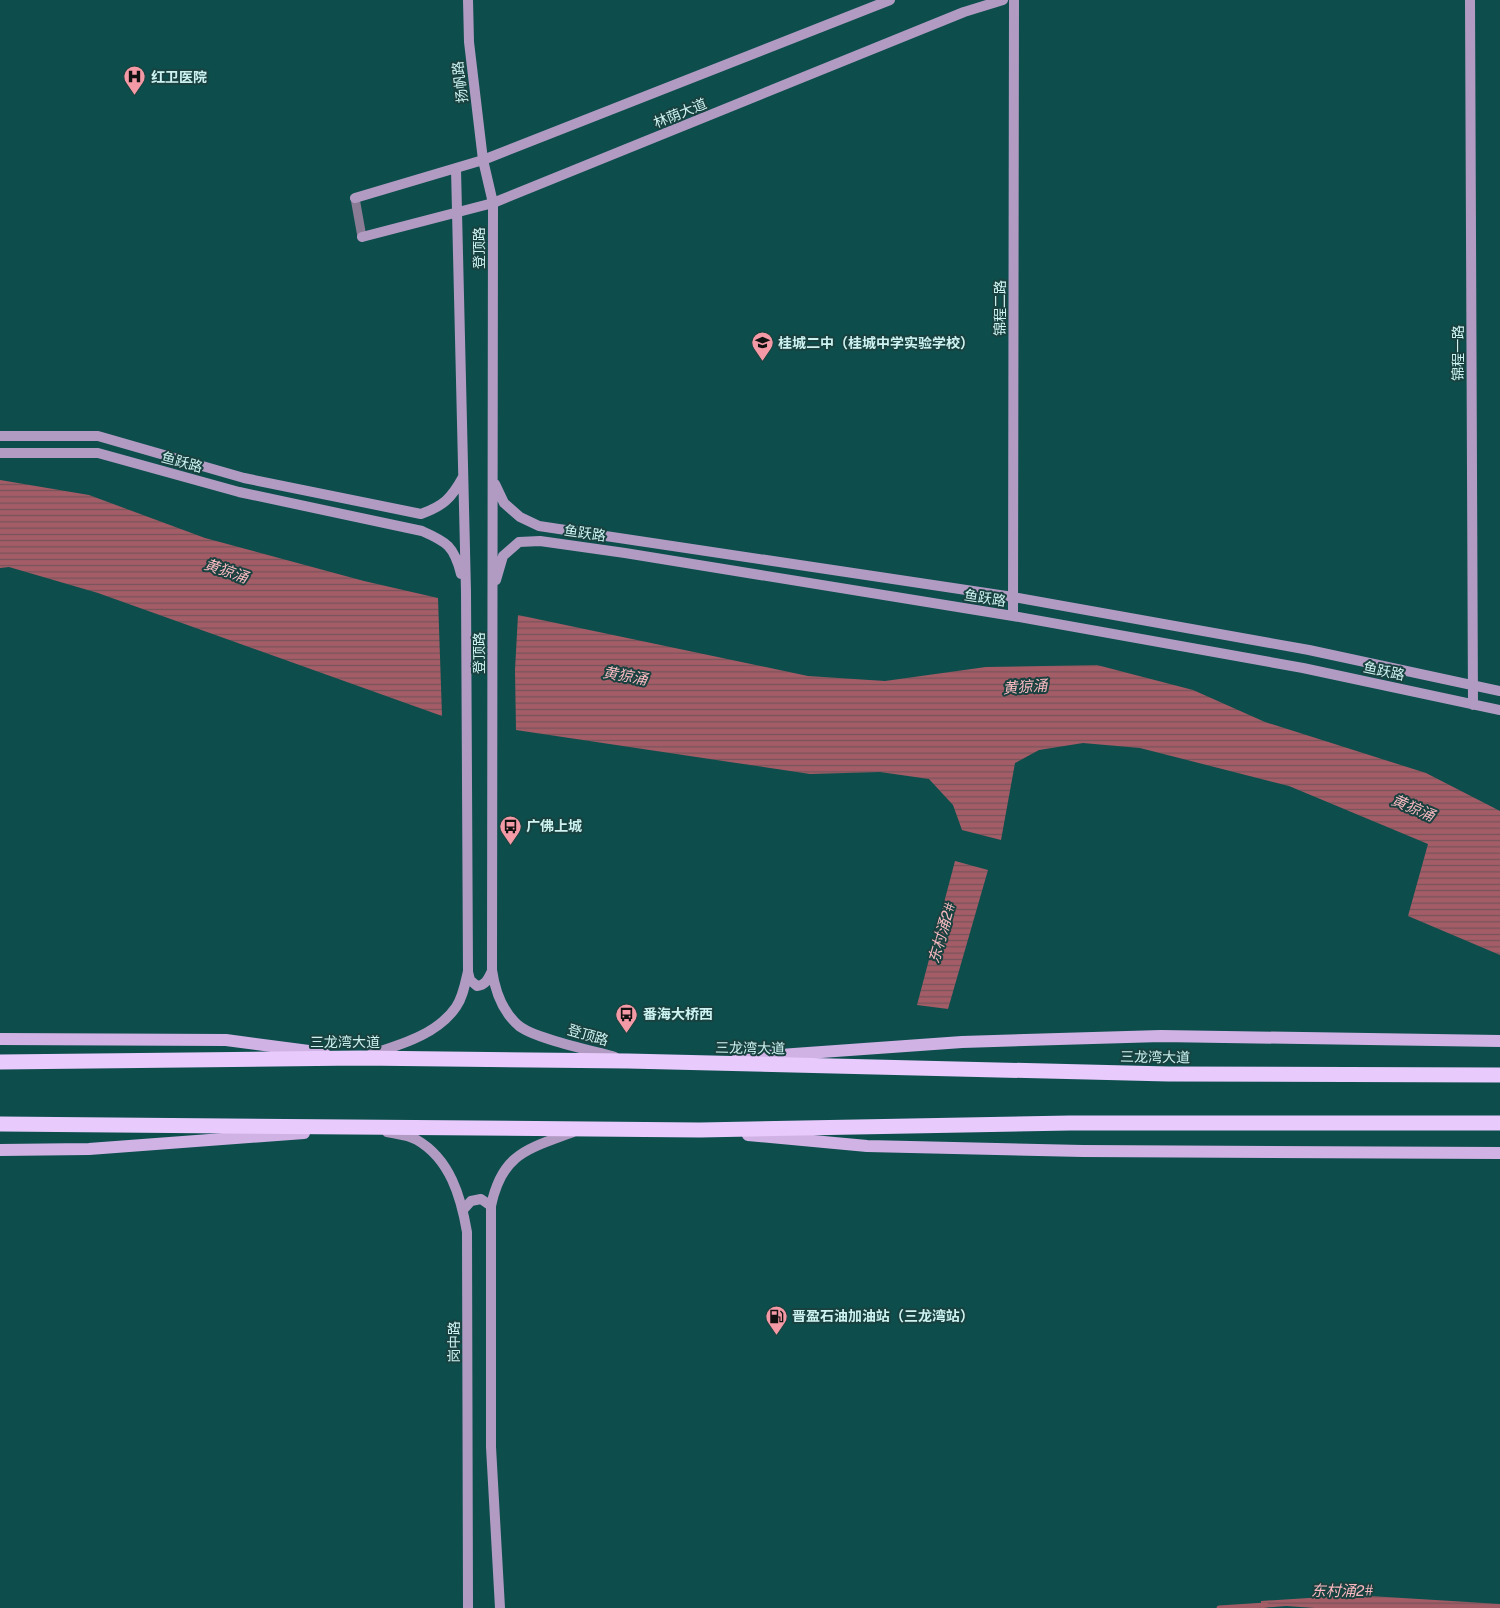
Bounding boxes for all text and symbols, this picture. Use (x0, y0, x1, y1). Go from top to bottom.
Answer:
street label: 扬帆路 (450, 60, 470, 104)
hospital icon: 红卫医院 (123, 65, 147, 96)
place label: 红卫医院 (151, 69, 207, 85)
street label: 林荫大道 (651, 95, 709, 131)
street label: 登顶路 (471, 227, 487, 269)
street label: 锦程二路 (992, 280, 1008, 336)
street label: 锦程一路 (1450, 325, 1466, 381)
school or university icon: 桂城二中（桂城中学实验学校） (750, 331, 774, 362)
place label: 桂城二中（桂城中学实验学校） (778, 335, 974, 351)
street label: 鱼跃路 (160, 449, 204, 475)
street label: 鱼跃路 (563, 522, 607, 544)
water label: 黄猄涌 (202, 555, 252, 587)
street label: 鱼跃路 (963, 587, 1007, 609)
street label: 登顶路 (471, 632, 487, 674)
street label: 鱼跃路 (1362, 659, 1406, 683)
water label: 黄猄涌 (601, 663, 651, 688)
water label: 黄猄涌 (1002, 676, 1050, 697)
water label: 黄猄涌 (1389, 791, 1439, 825)
bus stop icon: 广佛上城 (498, 814, 522, 845)
place label: 广佛上城 (526, 818, 582, 834)
water label: 东村涌2# (925, 900, 958, 965)
bus stop icon: 番海大桥西 (615, 1002, 639, 1033)
place label: 番海大桥西 (643, 1006, 713, 1022)
street label: 登顶路 (566, 1022, 610, 1048)
street label: 三龙湾大道 (310, 1034, 380, 1050)
street label: 三龙湾大道 (715, 1039, 785, 1057)
street label: 三龙湾大道 (1120, 1048, 1190, 1066)
fuel station icon: 晋盈石油加油站（三龙湾站） (764, 1304, 788, 1335)
place label: 晋盈石油加油站（三龙湾站） (792, 1308, 974, 1324)
street label: 岗中路 (446, 1321, 462, 1363)
water label: 东村涌2# (1311, 1582, 1373, 1599)

